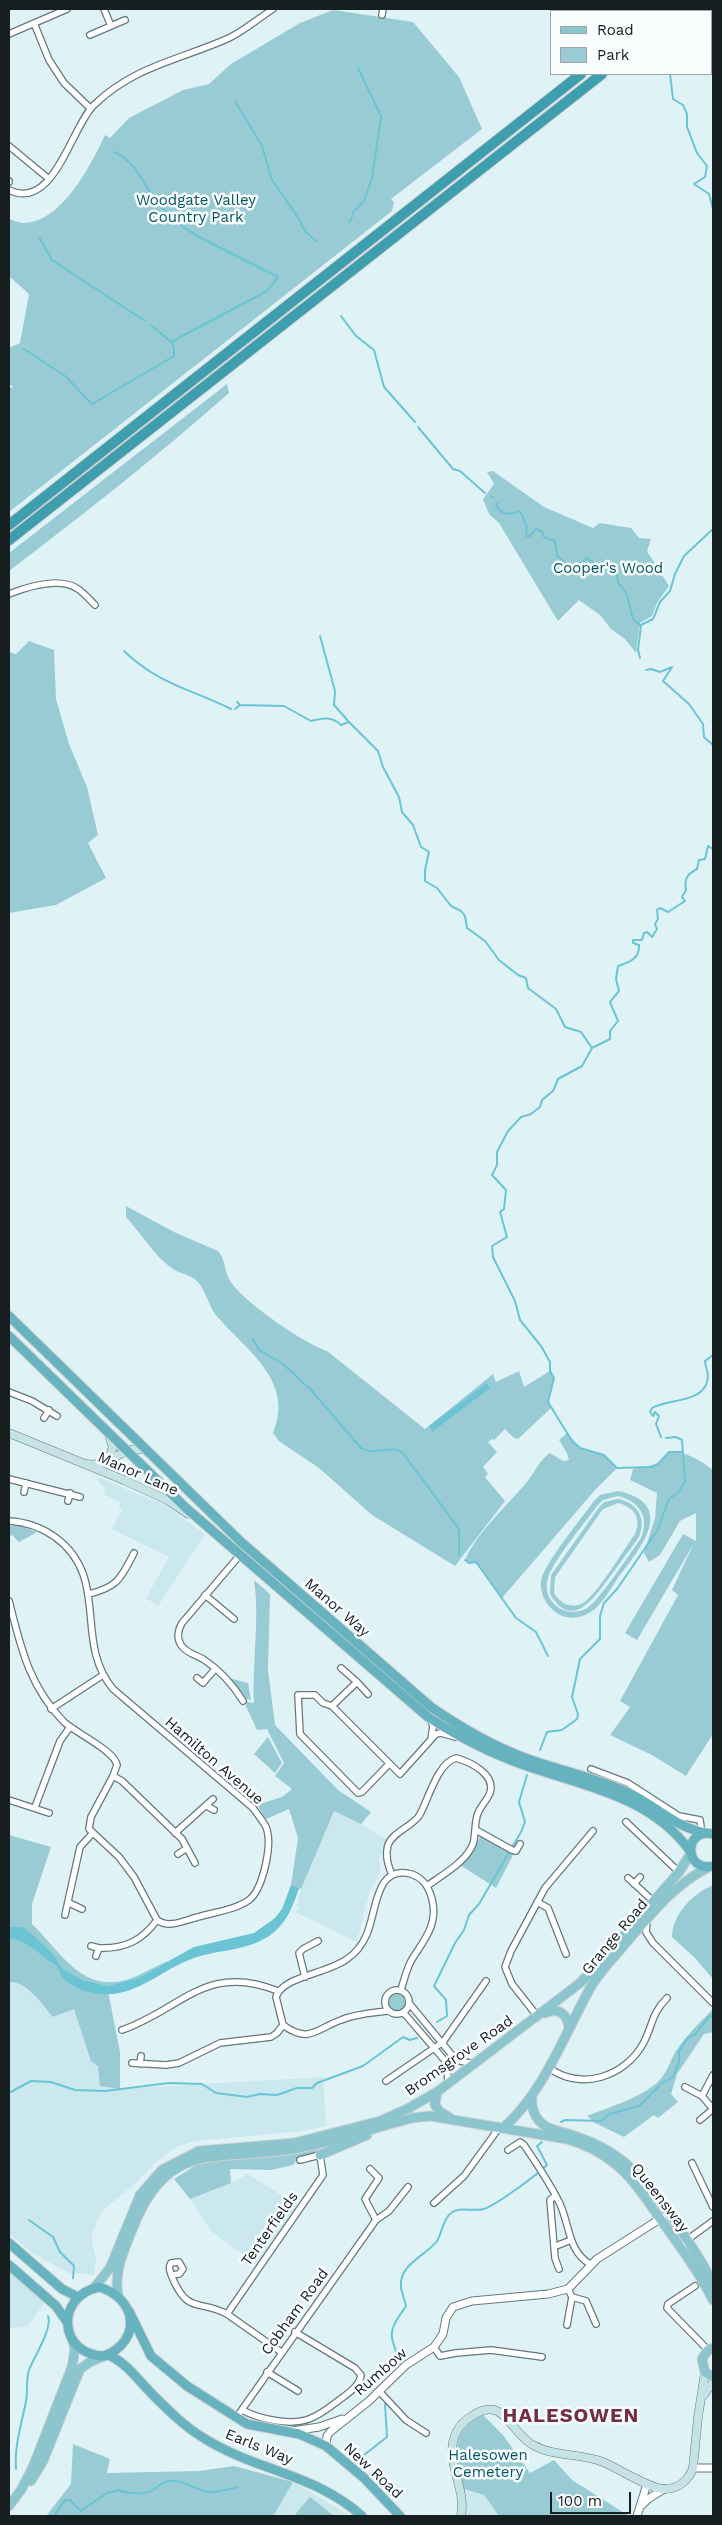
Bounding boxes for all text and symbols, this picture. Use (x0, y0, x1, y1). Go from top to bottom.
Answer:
legend (550, 10, 712, 75)
text: Road (597, 21, 634, 39)
text: Park (597, 46, 629, 64)
park label: Woodgate Valley Country Park (136, 192, 256, 227)
park label: Cooper's Wood (553, 560, 663, 578)
street label: Manor Lane (95, 1448, 181, 1500)
street label: Manor Way (301, 1575, 373, 1641)
street label: Hamilton Avenue (161, 1713, 267, 1809)
street label: Grange Road (578, 1896, 652, 1978)
street label: Bromsgrove Road (401, 2012, 517, 2100)
street label: Queensway (627, 2160, 693, 2236)
street label: Tenterfields (238, 2188, 302, 2270)
street label: Cobham Road (258, 2265, 332, 2359)
street label: Rumbow (351, 2344, 411, 2400)
district label: HALESOWEN (501, 2404, 641, 2428)
street label: Earls Way (223, 2425, 295, 2469)
street label: New Road (340, 2439, 406, 2503)
park label: Halesowen Cemetery (448, 2447, 528, 2482)
scale bar (552, 2482, 633, 2514)
text: 100 m (558, 2492, 602, 2510)

